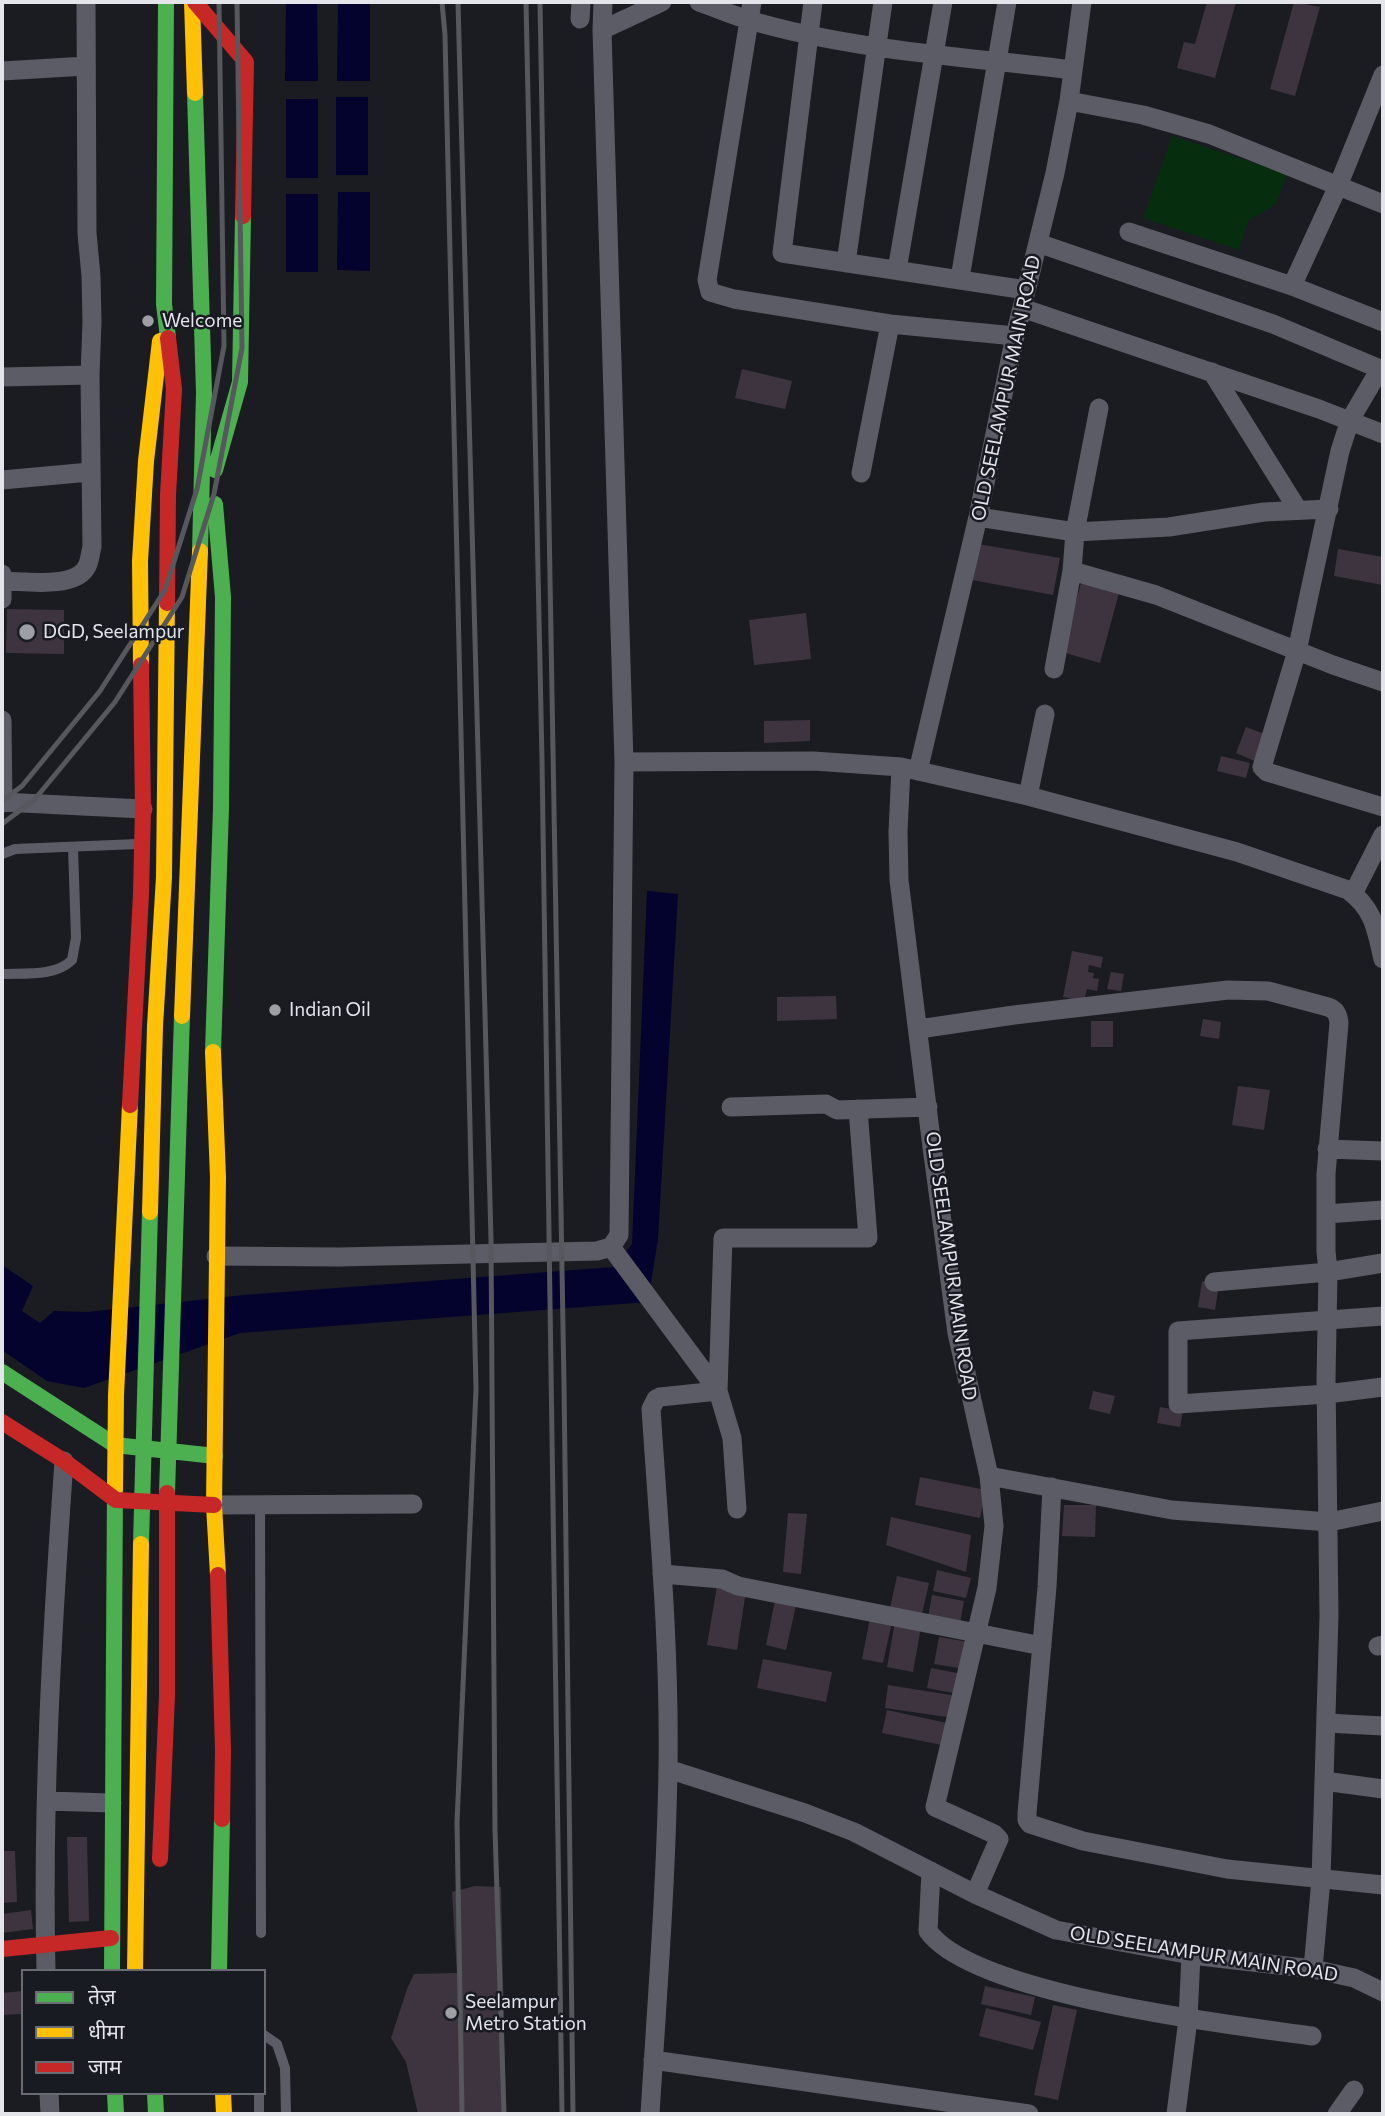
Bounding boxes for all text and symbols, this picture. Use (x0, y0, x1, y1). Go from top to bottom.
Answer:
street label: OLD SEELAMPUR MAIN ROAD (967, 253, 1045, 523)
place label: Welcome (162, 310, 242, 332)
marker: Welcome (140, 313, 156, 329)
place label: DGD, Seelampur (43, 621, 184, 643)
marker: DGD, Seelampur (17, 622, 37, 642)
place label: Indian Oil (289, 999, 371, 1021)
marker: Indian Oil (267, 1002, 283, 1018)
street label: OLD SEELAMPUR MAIN ROAD (921, 1130, 981, 1402)
street label: OLD SEELAMPUR MAIN ROAD (1068, 1922, 1340, 1986)
legend (21, 1969, 266, 2095)
text: तेज़ (88, 1983, 116, 2008)
place label: Seelampur Metro Station (465, 1991, 587, 2035)
marker: Seelampur Metro Station (443, 2005, 459, 2021)
text: धीमा (88, 2018, 124, 2043)
text: जाम (88, 2053, 122, 2078)

